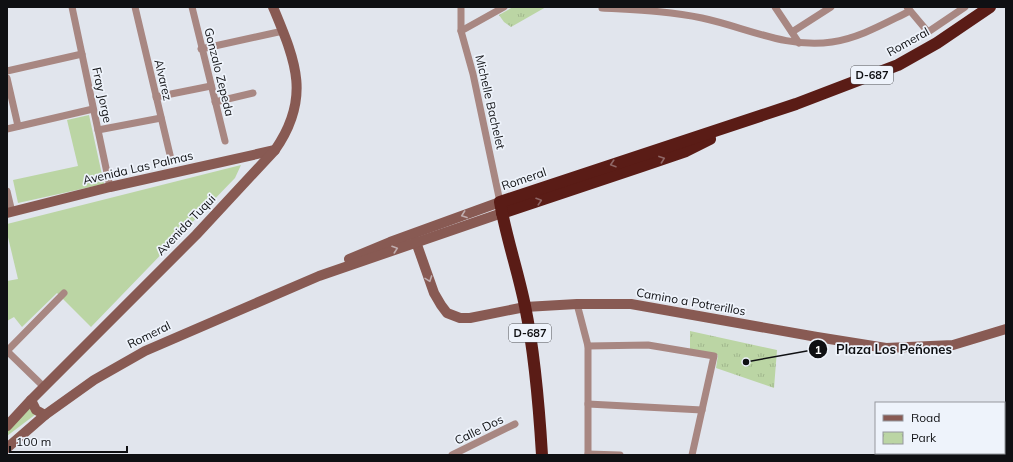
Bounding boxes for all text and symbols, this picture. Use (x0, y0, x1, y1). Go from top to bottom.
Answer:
street label: Romeral (884, 24, 932, 59)
street label: Gonzalo Zepeda (201, 26, 238, 118)
street label: Michelle Bachelet (472, 53, 509, 151)
street label: Alvarez (151, 58, 176, 102)
street label: Fray Jorge (89, 66, 116, 124)
road number: D-687 (851, 66, 893, 84)
street label: Avenida Las Palmas (81, 148, 195, 188)
one-way arrow (659, 155, 666, 164)
one-way arrow (610, 159, 617, 168)
street label: Romeral (499, 164, 548, 193)
street label: Avenida Tuqui (153, 191, 219, 258)
one-way arrow (536, 197, 543, 205)
one-way arrow (460, 211, 467, 219)
one-way arrow (392, 245, 399, 254)
one-way arrow (425, 275, 433, 282)
street label: Camino a Potrerillos (635, 284, 747, 319)
street label: Romeral (125, 318, 173, 351)
road number: D-687 (509, 324, 551, 342)
callout: Plaza Los Peñones (808, 337, 960, 362)
text: Plaza Los Peñones (836, 341, 952, 357)
text: 1 (814, 342, 822, 357)
legend (875, 402, 1005, 454)
text: Road (911, 410, 940, 425)
street label: Calle Dos (452, 411, 506, 448)
scale bar (10, 428, 127, 454)
text: Park (911, 430, 937, 445)
text: 100 m (16, 434, 51, 449)

